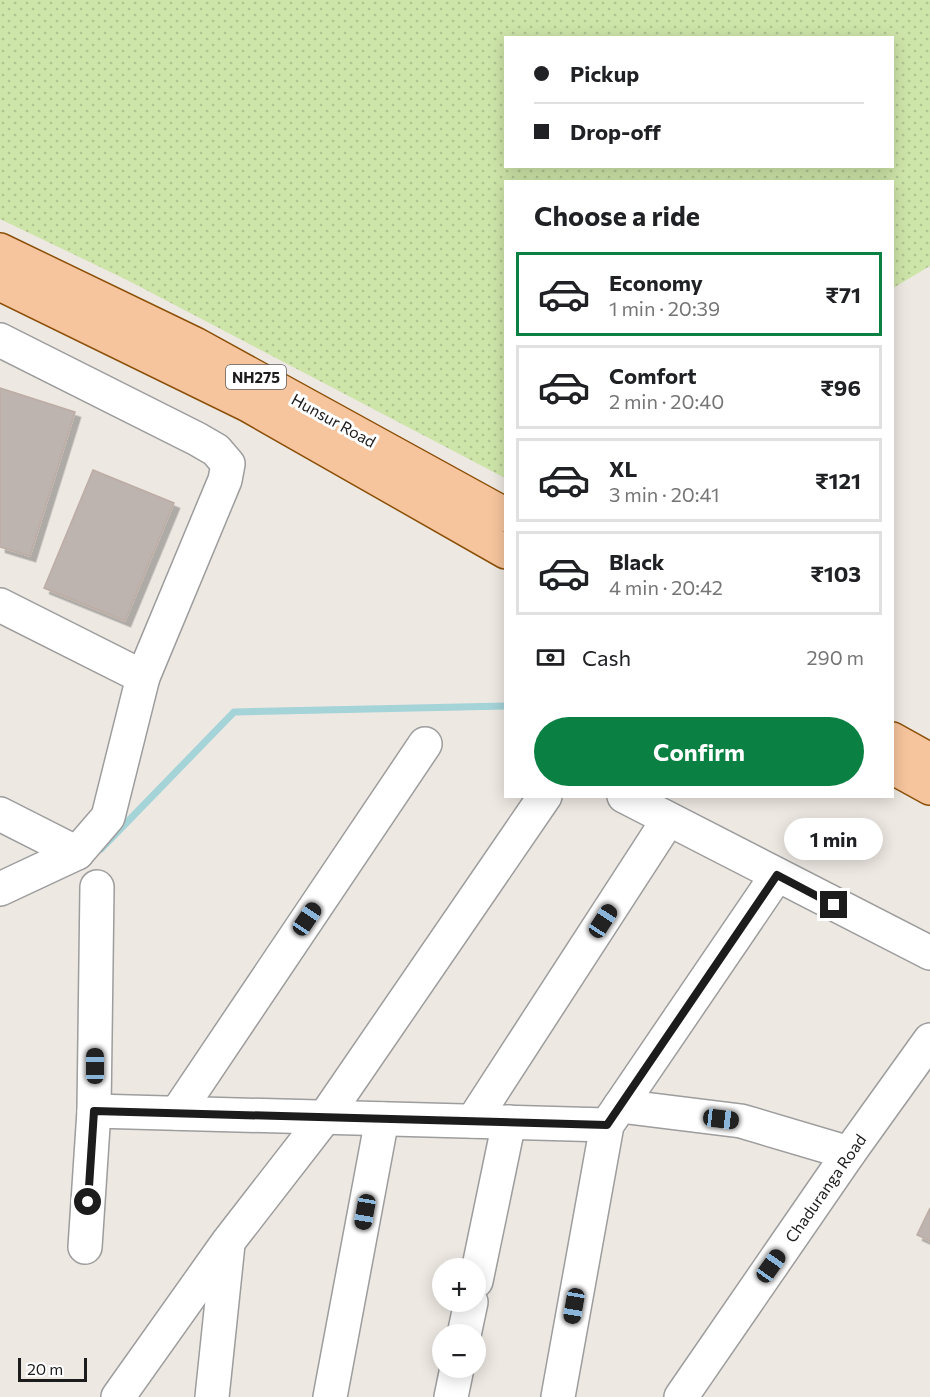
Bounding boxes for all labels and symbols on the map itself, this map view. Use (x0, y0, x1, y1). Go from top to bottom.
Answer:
road number: NH275 (226, 365, 286, 389)
street label: Hunsur Road (289, 389, 379, 451)
callout: 1 min (784, 818, 884, 860)
route end (820, 891, 847, 918)
car (289, 899, 325, 939)
car (586, 901, 620, 941)
car (86, 1048, 104, 1084)
car (702, 1108, 740, 1130)
street label: Chaduranga Road (781, 1130, 869, 1246)
route start (74, 1188, 101, 1215)
car (353, 1193, 377, 1231)
car (753, 1246, 789, 1286)
car (562, 1287, 586, 1325)
scale bar (18, 1355, 87, 1382)

